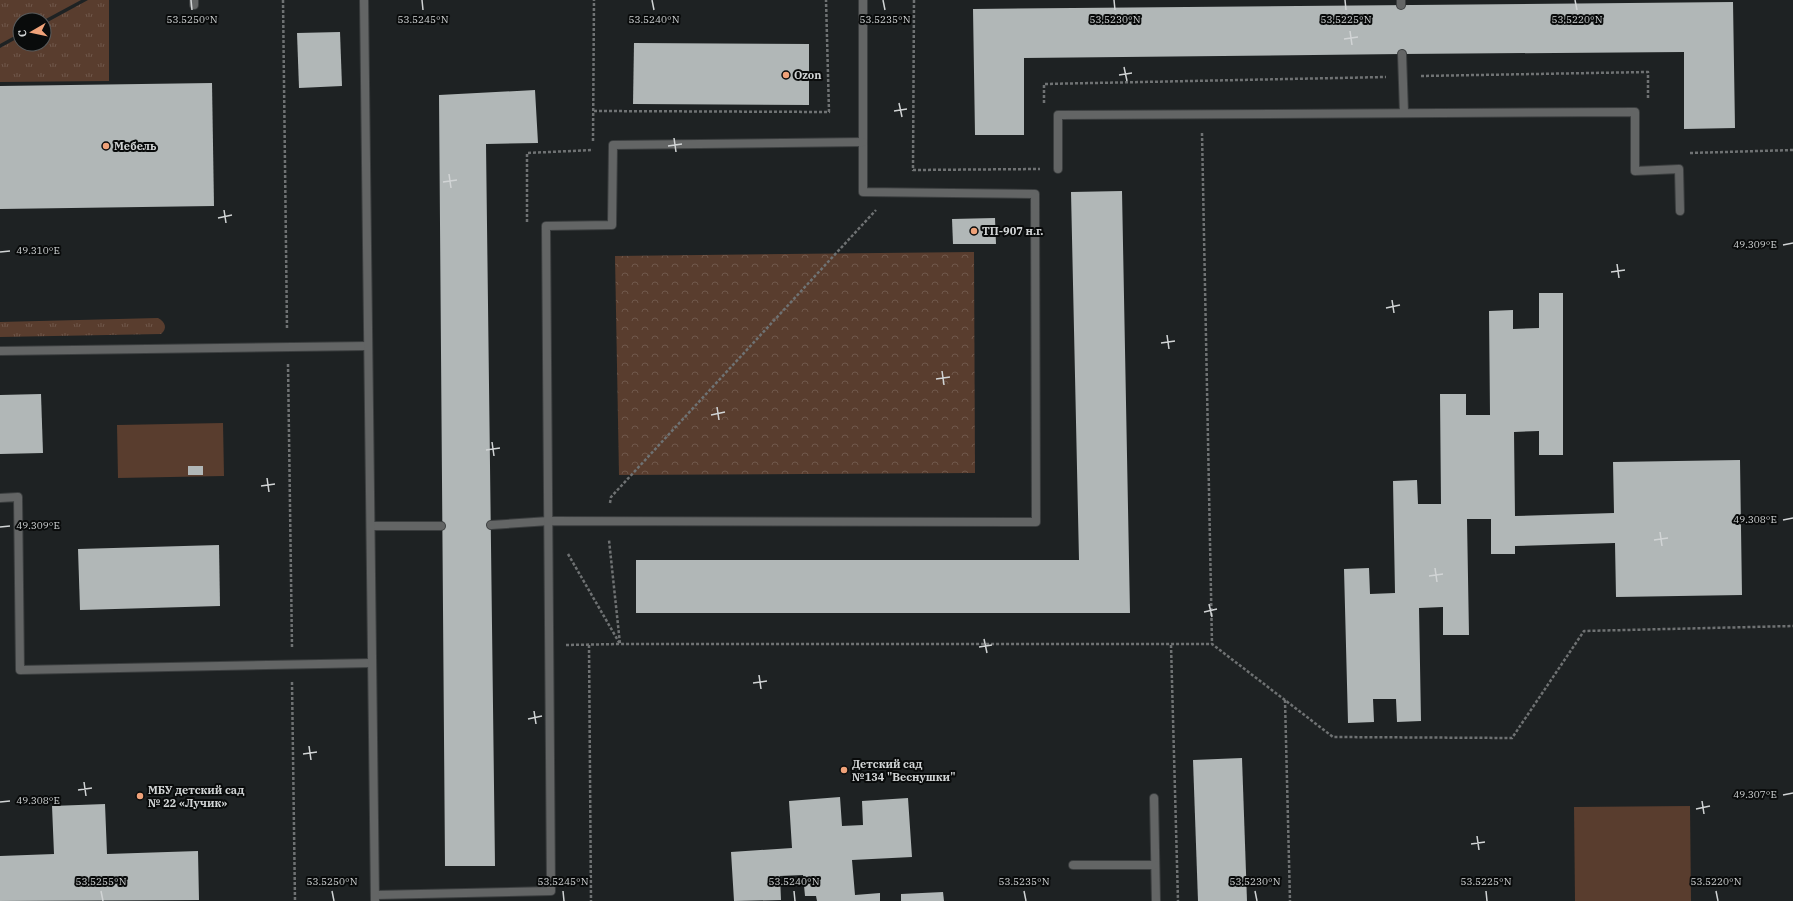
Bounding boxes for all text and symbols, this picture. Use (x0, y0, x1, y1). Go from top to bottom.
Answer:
north arrow (12, 12, 52, 52)
text: 53.5250°N (166, 13, 218, 26)
text: 53.5245°N (397, 13, 449, 26)
text: 53.5240°N (628, 13, 680, 26)
text: 53.5235°N (859, 13, 911, 26)
text: 53.5230°N (1089, 13, 1141, 26)
text: 53.5225°N (1320, 13, 1372, 26)
text: 53.5220°N (1551, 13, 1603, 26)
text: С (15, 29, 30, 38)
place label: Ozon (794, 68, 822, 82)
marker: Ozon (781, 70, 791, 80)
place label: Мебель (114, 139, 157, 153)
marker: Мебель (101, 141, 111, 151)
place label: ТП-907 н.г. (982, 224, 1043, 238)
marker: ТП-907 н.г. (969, 226, 979, 236)
text: 49.309°E (1733, 238, 1777, 251)
text: 49.310°E (16, 244, 60, 257)
text: 49.308°E (1733, 513, 1777, 526)
text: 49.309°E (16, 519, 60, 532)
place label: Детский сад №134 "Веснушки" (852, 757, 955, 784)
marker: Детский сад №134 "Веснушки" (839, 765, 849, 775)
place label: МБУ детский сад № 22 «Лучик» (148, 783, 244, 810)
text: 49.307°E (1733, 788, 1777, 801)
marker: МБУ детский сад № 22 «Лучик» (135, 791, 145, 801)
text: 49.308°E (16, 794, 60, 807)
text: 53.5255°N (75, 875, 127, 888)
text: 53.5250°N (306, 875, 358, 888)
text: 53.5245°N (537, 875, 589, 888)
text: 53.5240°N (768, 875, 820, 888)
text: 53.5235°N (998, 875, 1050, 888)
text: 53.5230°N (1229, 875, 1281, 888)
text: 53.5225°N (1460, 875, 1512, 888)
text: 53.5220°N (1690, 875, 1742, 888)

